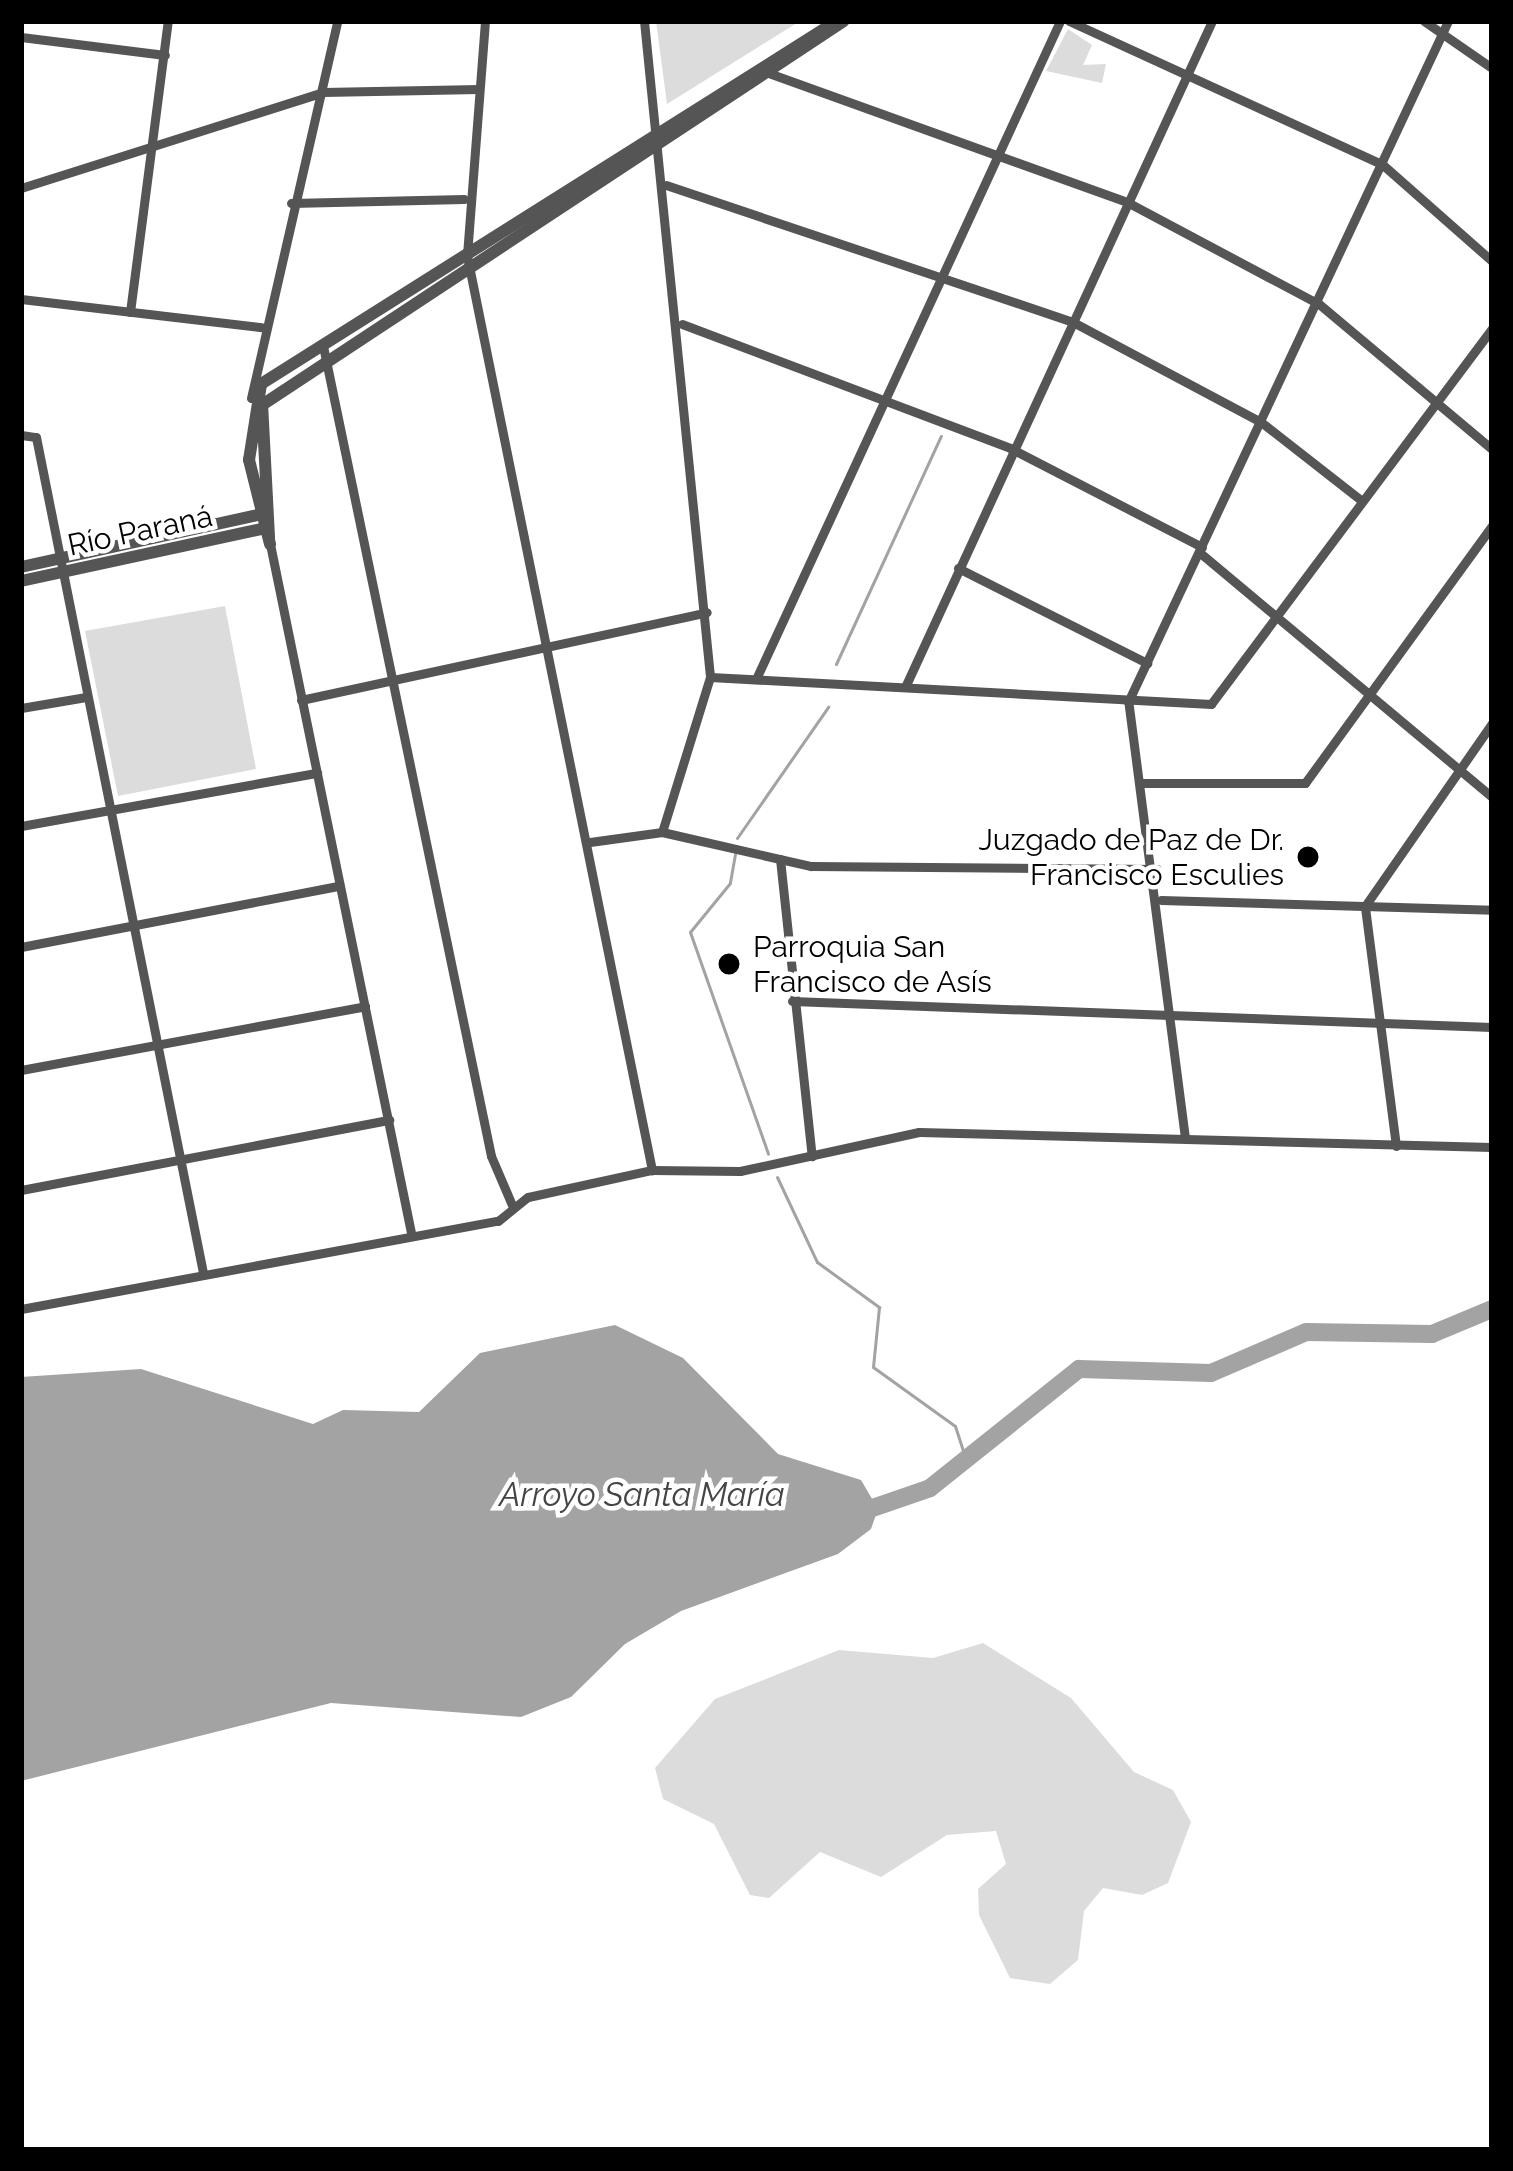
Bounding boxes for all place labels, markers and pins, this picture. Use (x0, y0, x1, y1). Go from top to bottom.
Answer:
place label: Juzgado de Paz de Dr. Francisco Esculies (979, 822, 1284, 892)
marker: Juzgado de Paz de Dr. Francisco Esculies (1295, 844, 1321, 870)
place label: Parroquia San Francisco de Asís (753, 929, 993, 1000)
marker: Parroquia San Francisco de Asís (716, 951, 742, 977)

